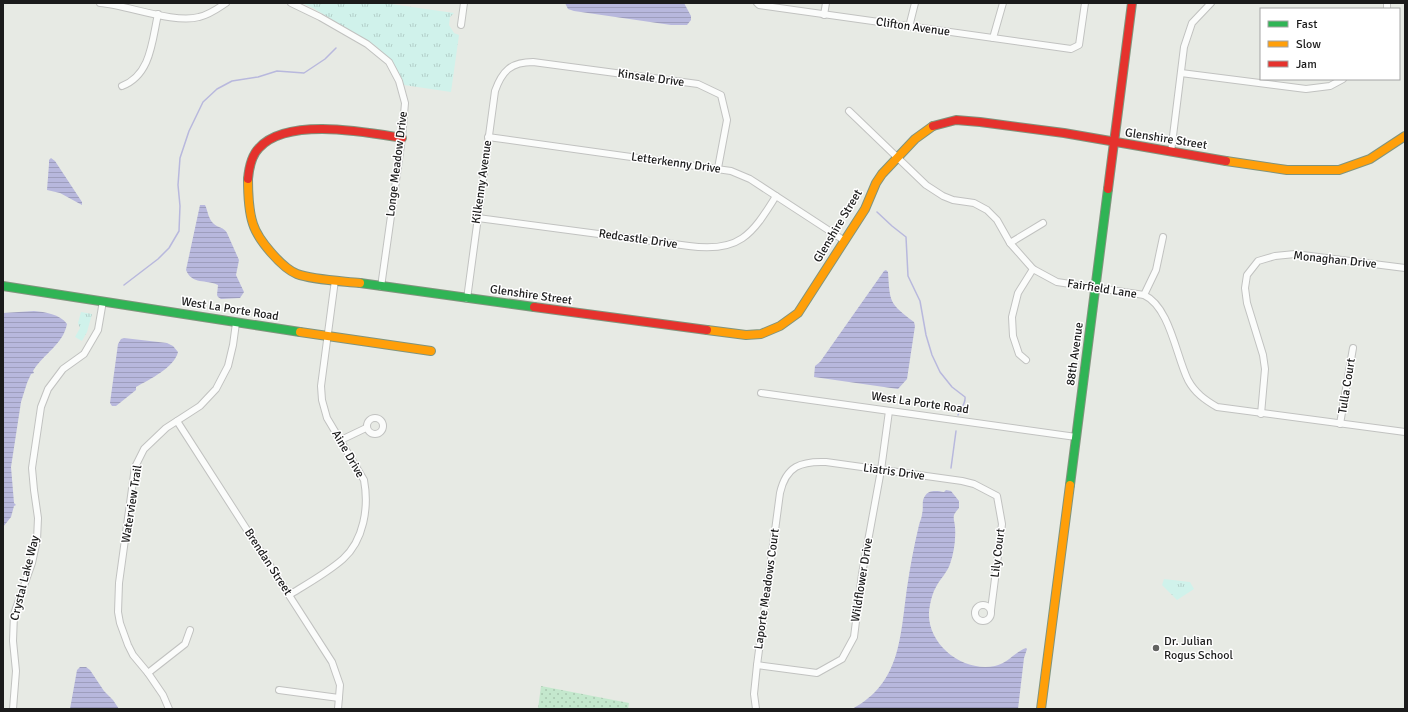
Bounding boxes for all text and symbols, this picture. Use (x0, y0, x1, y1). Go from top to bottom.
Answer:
legend (1260, 8, 1400, 80)
street label: Clifton Avenue (875, 14, 951, 40)
text: Fast (1296, 17, 1317, 32)
text: Slow (1296, 37, 1321, 52)
text: Jam (1296, 57, 1317, 72)
street label: Kinsale Drive (617, 66, 685, 90)
street label: Longe Meadow Drive (383, 110, 411, 218)
street label: Glenshire Street (1124, 125, 1208, 153)
street label: Kilkenny Avenue (469, 139, 495, 225)
street label: Letterkenny Drive (630, 149, 722, 177)
street label: Glenshire Street (810, 187, 866, 265)
street label: Redcastle Drive (598, 226, 678, 252)
street label: Monaghan Drive (1293, 248, 1377, 272)
street label: Fairfield Lane (1066, 276, 1138, 302)
street label: Glenshire Street (489, 282, 573, 308)
street label: West La Porte Road (180, 294, 280, 324)
street label: 88th Avenue (1063, 321, 1087, 387)
street label: Tulla Court (1335, 357, 1359, 415)
street label: West La Porte Road (870, 389, 970, 417)
street label: Aine Drive (328, 427, 368, 481)
street label: Liatris Drive (862, 460, 926, 484)
street label: Waterview Trail (118, 463, 146, 544)
street label: Brendan Street (241, 526, 295, 598)
street label: Lily Court (988, 527, 1008, 579)
street label: Laporte Meadows Court (751, 528, 783, 650)
street label: Crystal Lake Way (7, 533, 43, 622)
street label: Wildflower Drive (848, 537, 876, 623)
place label: Dr. Julian Rogus School (1164, 634, 1233, 663)
marker: Dr. Julian Rogus School (1151, 643, 1161, 653)

